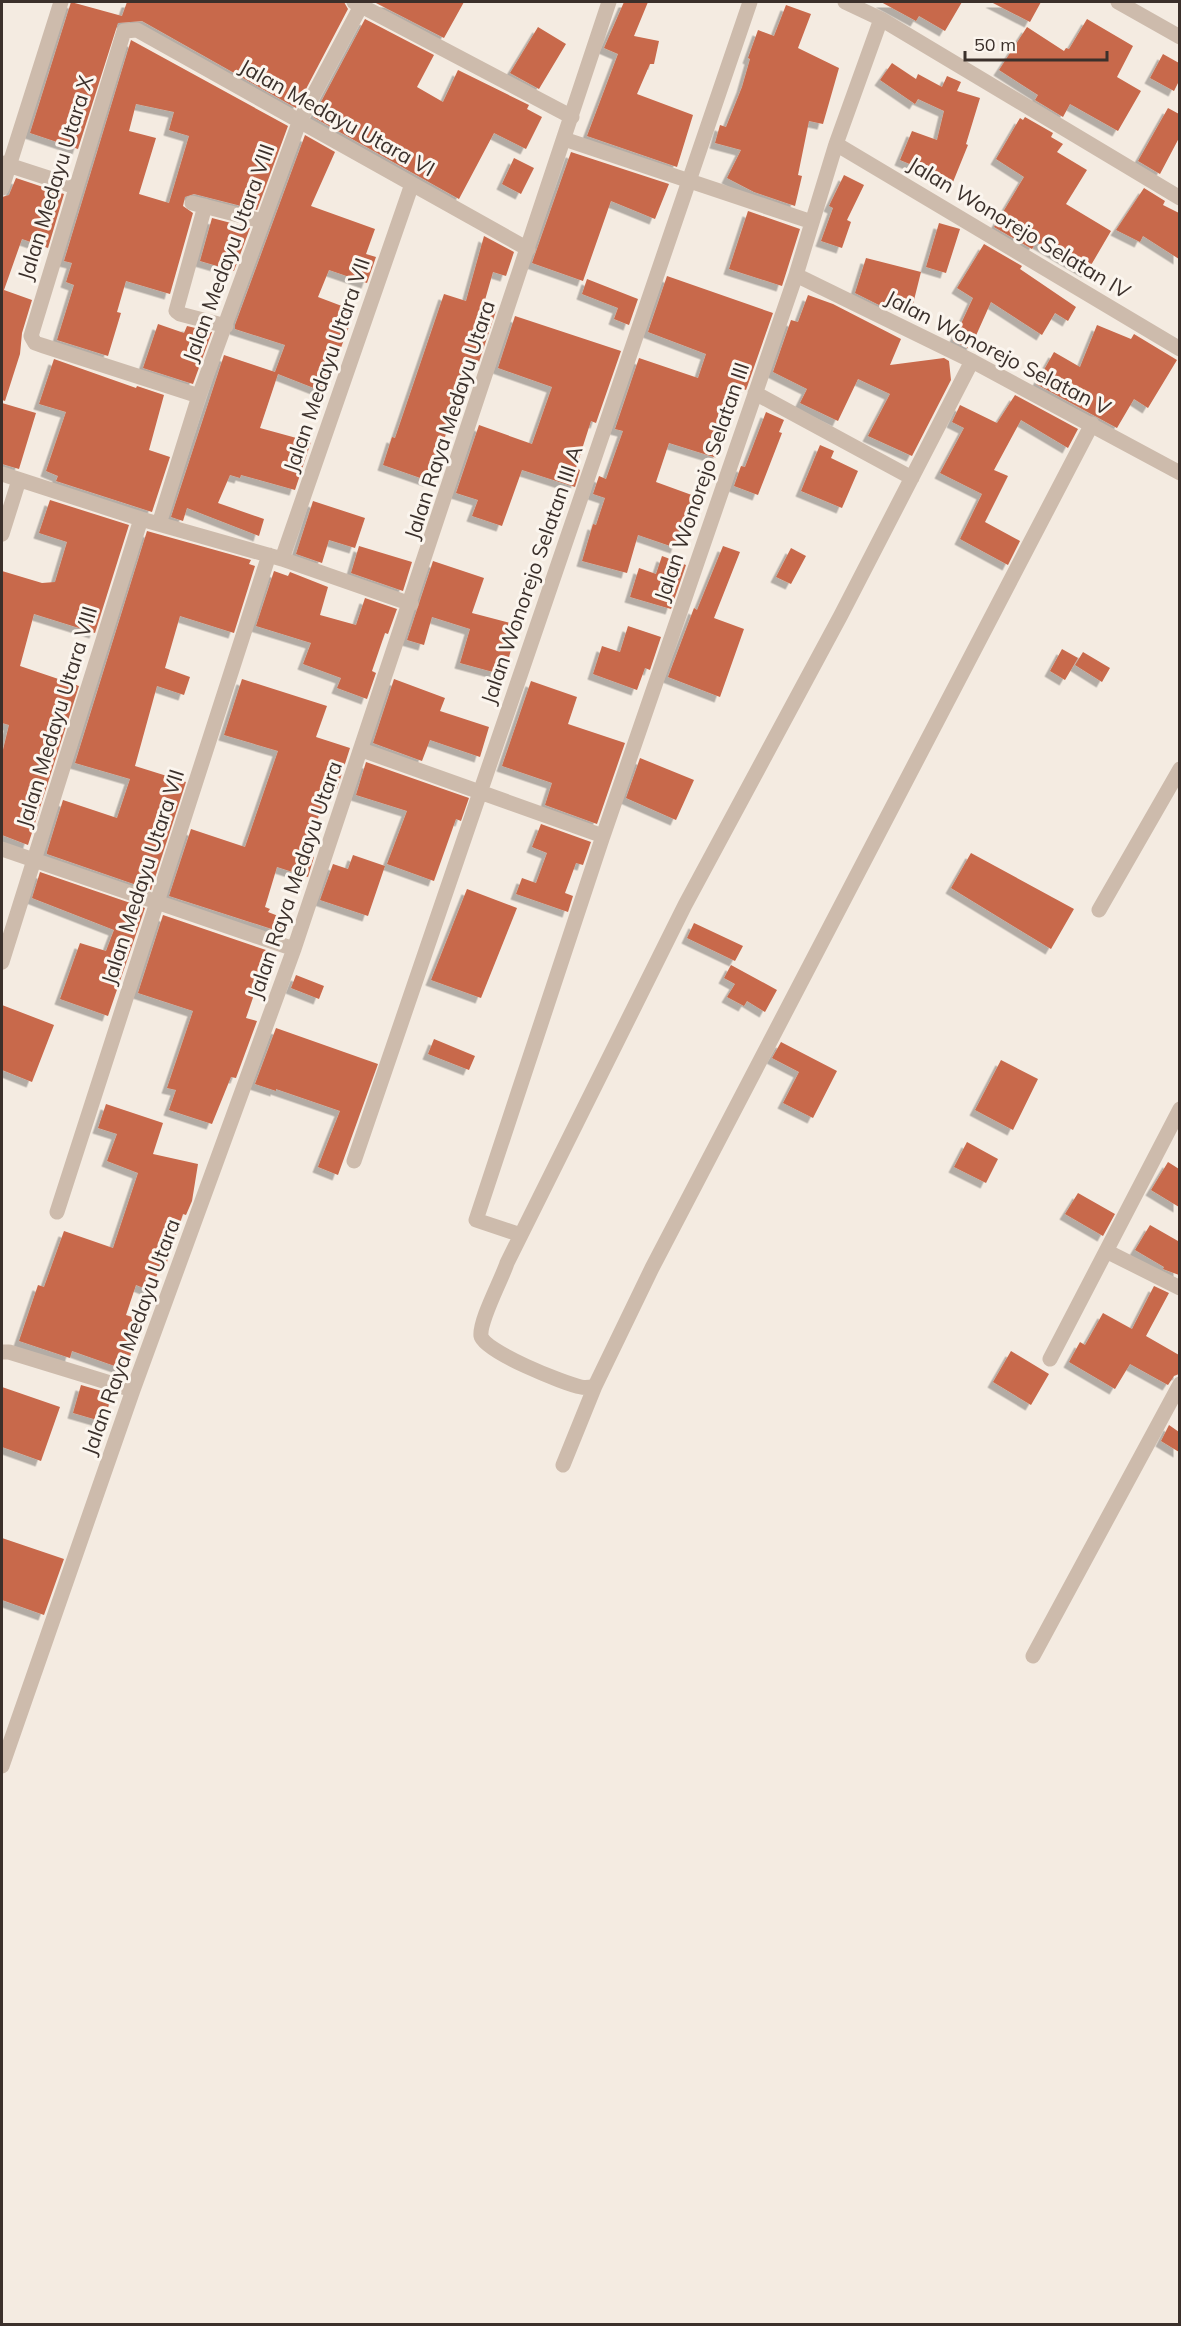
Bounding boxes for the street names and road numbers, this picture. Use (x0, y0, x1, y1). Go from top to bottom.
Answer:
street label: Jalan Medayu Utara VI (235, 53, 440, 182)
street label: Jalan Medayu Utara X (12, 72, 99, 283)
street label: Jalan Medayu Utara VIII (177, 140, 280, 365)
street label: Jalan Wonorejo Selatan IV (904, 150, 1136, 304)
street label: Jalan Medayu Utara VII (277, 254, 375, 475)
street label: Jalan Wonorejo Selatan V (882, 284, 1116, 420)
street label: Jalan Raya Medayu Utara (398, 297, 500, 542)
street label: Jalan Wonorejo Selatan III (648, 359, 754, 604)
street label: Jalan Wonorejo Selatan III A (475, 441, 588, 707)
street label: Jalan Medayu Utara VIII (10, 603, 102, 831)
street label: Jalan Raya Medayu Utara (241, 757, 347, 1002)
street label: Jalan Medayu Utara VII (95, 766, 189, 988)
street label: Jalan Raya Medayu Utara (75, 1215, 185, 1458)

